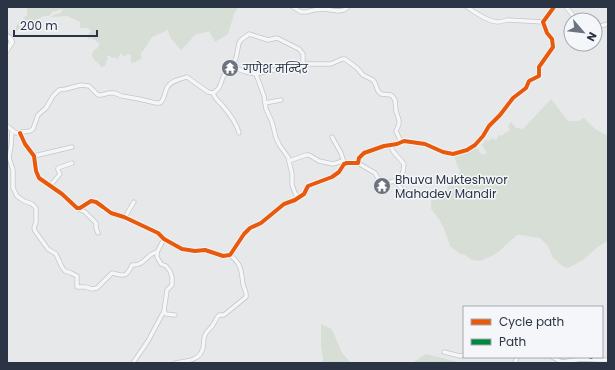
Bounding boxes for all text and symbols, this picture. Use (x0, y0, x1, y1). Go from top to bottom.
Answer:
scale bar (14, 12, 97, 38)
north arrow (563, 12, 603, 52)
text: 200 m (20, 17, 58, 34)
text: N (583, 29, 601, 44)
temple icon: गणेश मन्दिर (220, 58, 240, 78)
place label: गणेश मन्दिर (242, 60, 308, 77)
place label: Bhuva Mukteshwor Mahadev Mandir (395, 171, 508, 202)
temple icon: Bhuva Mukteshwor Mahadev Mandir (372, 176, 392, 196)
legend (463, 306, 603, 358)
text: Cycle path (499, 313, 564, 330)
text: Path (499, 333, 526, 350)

